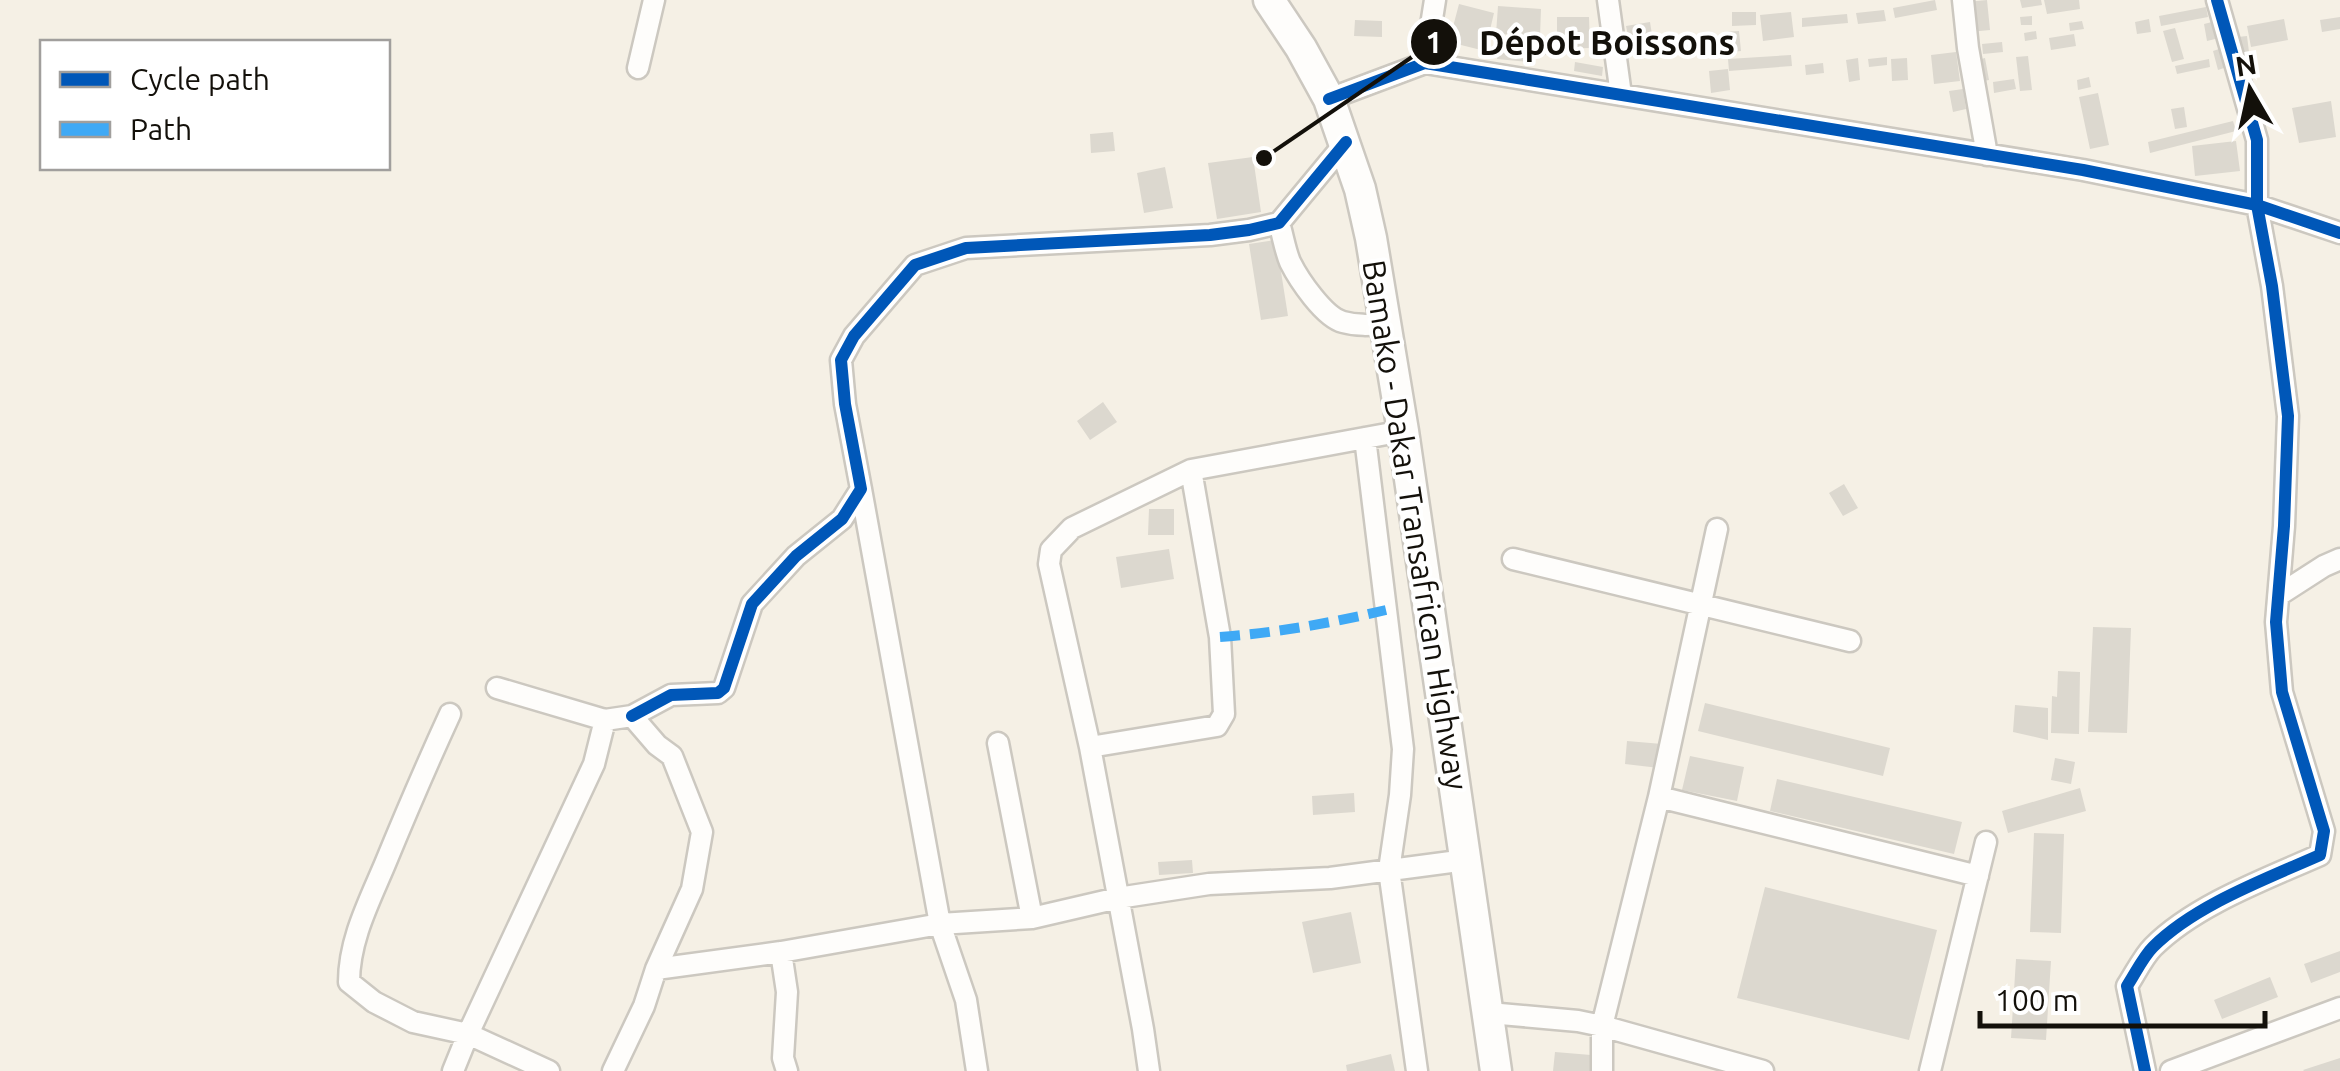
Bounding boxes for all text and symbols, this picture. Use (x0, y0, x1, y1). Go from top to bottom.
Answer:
callout: Dépot Boissons (1409, 10, 1755, 75)
text: Dépot Boissons (1479, 22, 1735, 62)
text: 1 (1426, 25, 1442, 59)
legend (40, 40, 390, 170)
north arrow (2200, 40, 2300, 140)
text: N (2233, 48, 2259, 82)
text: Cycle path (130, 62, 270, 96)
text: Path (130, 112, 192, 146)
street label: Bamako - Dakar Transafrican Highway (1356, 257, 1476, 792)
scale bar (1980, 966, 2265, 1028)
text: 100 m (1995, 983, 2079, 1017)

